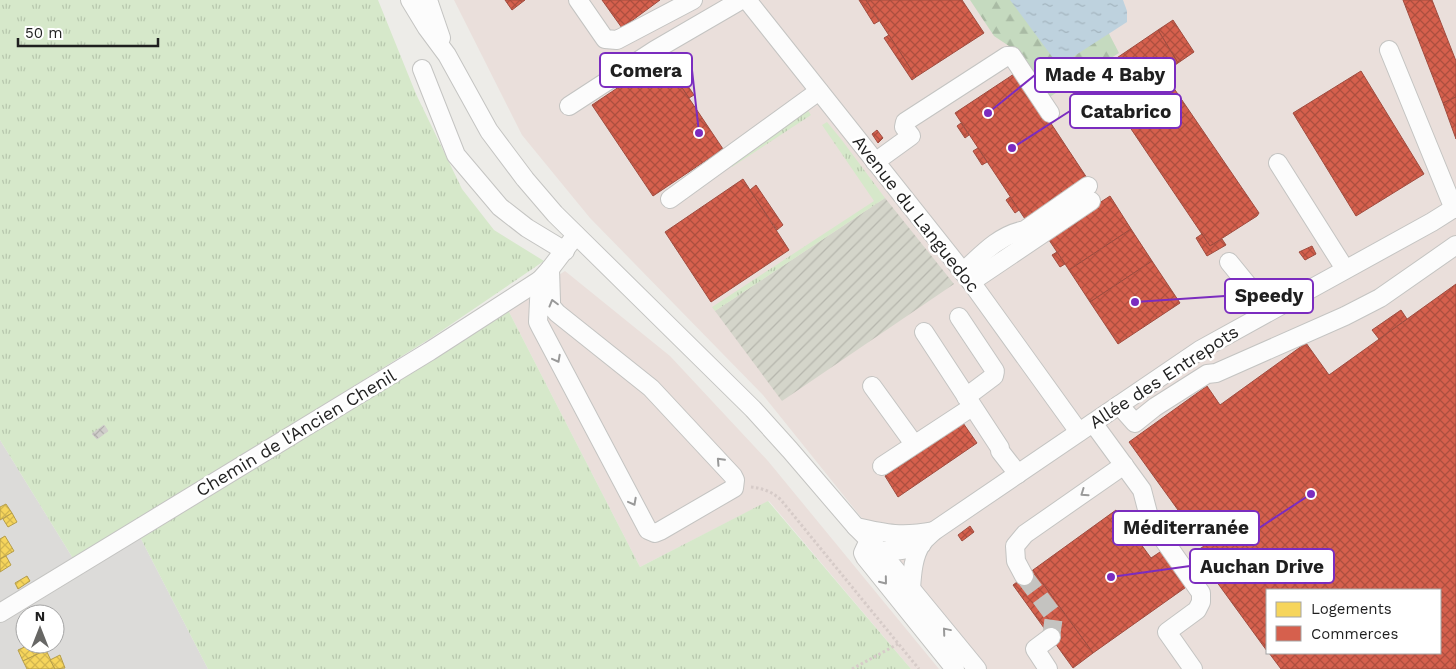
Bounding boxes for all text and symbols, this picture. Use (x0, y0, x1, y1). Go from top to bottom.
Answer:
scale bar (18, 15, 158, 47)
text: 50 m (25, 24, 62, 42)
callout: Comera (600, 53, 692, 87)
callout: Made 4 Baby (1035, 58, 1175, 92)
text: Comera (610, 59, 682, 82)
text: Made 4 Baby (1045, 63, 1165, 86)
callout: Catabrico (1070, 94, 1181, 128)
text: Catabrico (1081, 100, 1171, 123)
street label: Avenue du Languedoc (849, 131, 984, 296)
callout: Speedy (1225, 279, 1313, 313)
text: Speedy (1235, 284, 1304, 307)
one-way arrow (548, 299, 559, 307)
street label: Allée des Entrepots (1085, 321, 1242, 433)
one-way arrow (551, 354, 561, 363)
street label: Chemin de l'Ancien Chenil (192, 364, 400, 501)
one-way arrow (717, 458, 726, 467)
one-way arrow (1080, 487, 1089, 496)
one-way arrow (627, 497, 637, 506)
callout: Méditerranée (1113, 511, 1259, 545)
text: Méditerranée (1123, 516, 1249, 539)
callout: Auchan Drive (1190, 549, 1334, 583)
text: Auchan Drive (1200, 555, 1324, 578)
one-way arrow (878, 575, 886, 584)
legend (1266, 589, 1441, 654)
text: Logements (1311, 600, 1392, 618)
north arrow (15, 604, 65, 654)
text: N (35, 608, 45, 624)
text: Commerces (1311, 625, 1398, 643)
one-way arrow (943, 628, 952, 637)

